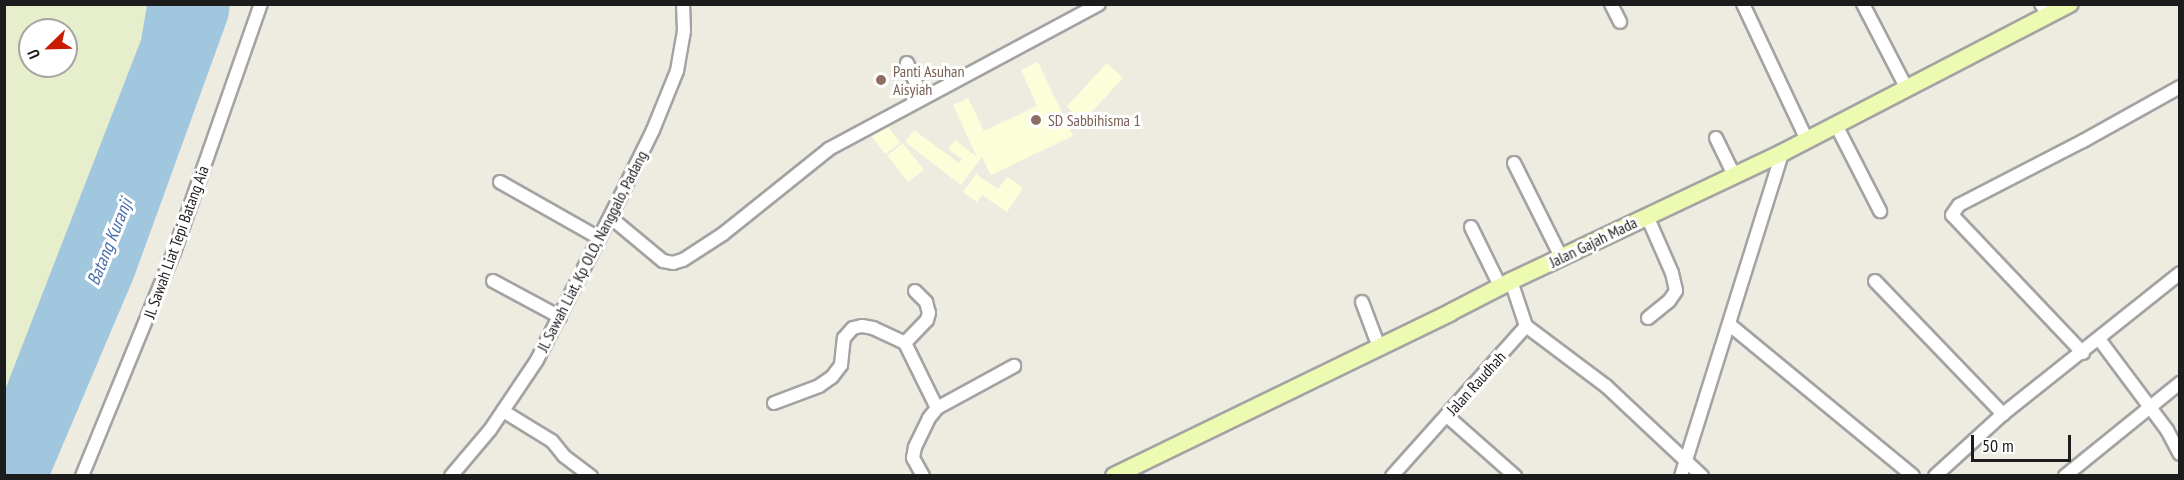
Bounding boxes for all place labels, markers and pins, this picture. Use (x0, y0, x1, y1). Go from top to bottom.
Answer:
place label: Panti Asuhan Aisyiah (893, 61, 965, 99)
marker: Panti Asuhan Aisyiah (874, 73, 888, 87)
place label: SD Sabbihisma 1 (1048, 110, 1141, 130)
marker: SD Sabbihisma 1 (1029, 113, 1043, 127)

